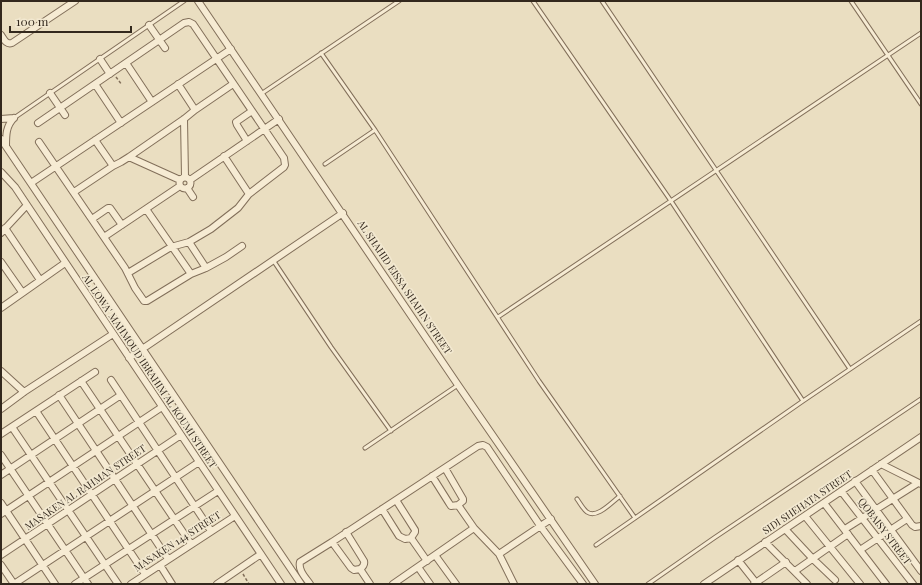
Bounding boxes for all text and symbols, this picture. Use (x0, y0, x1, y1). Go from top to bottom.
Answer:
scale bar (10, 8, 131, 34)
text: 100 m (16, 13, 49, 29)
street label: AL SHAHID EISSA SHAHIN STREET (354, 216, 455, 357)
street label: AL LOWA' MAHMOUD IBRAHIM AL KOUMI STREET (79, 270, 220, 471)
street label: MASAKEN AL RAHMAN STREET (21, 441, 149, 533)
street label: SIDI SHEHATA STREET (759, 467, 855, 537)
street label: QOBAISY STREET (855, 495, 915, 567)
street label: MASAKEN 144 STREET (131, 508, 223, 574)

